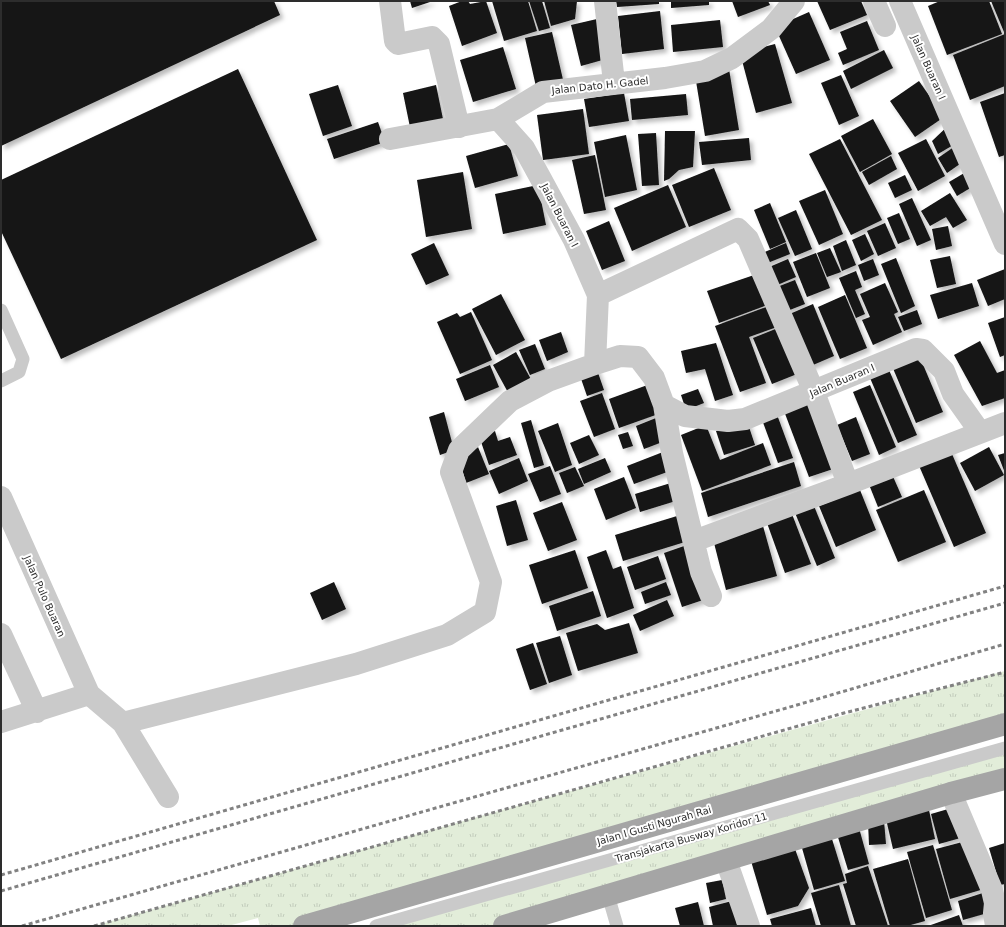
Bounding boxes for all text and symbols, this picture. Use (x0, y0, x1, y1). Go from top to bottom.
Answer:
street label: Jalan Buaran I (909, 32, 948, 101)
street label: Jalan Dato H. Gadel (550, 75, 649, 96)
street label: Jalan Buaran I (538, 181, 580, 249)
street label: Jalan Buaran I (807, 362, 876, 399)
street label: Jalan Pulo Buaran (21, 553, 67, 638)
street label: Jalan I Gusti Ngurah Rai (595, 804, 713, 847)
street label: Transjakarta Busway Koridor 11 (613, 810, 768, 865)

